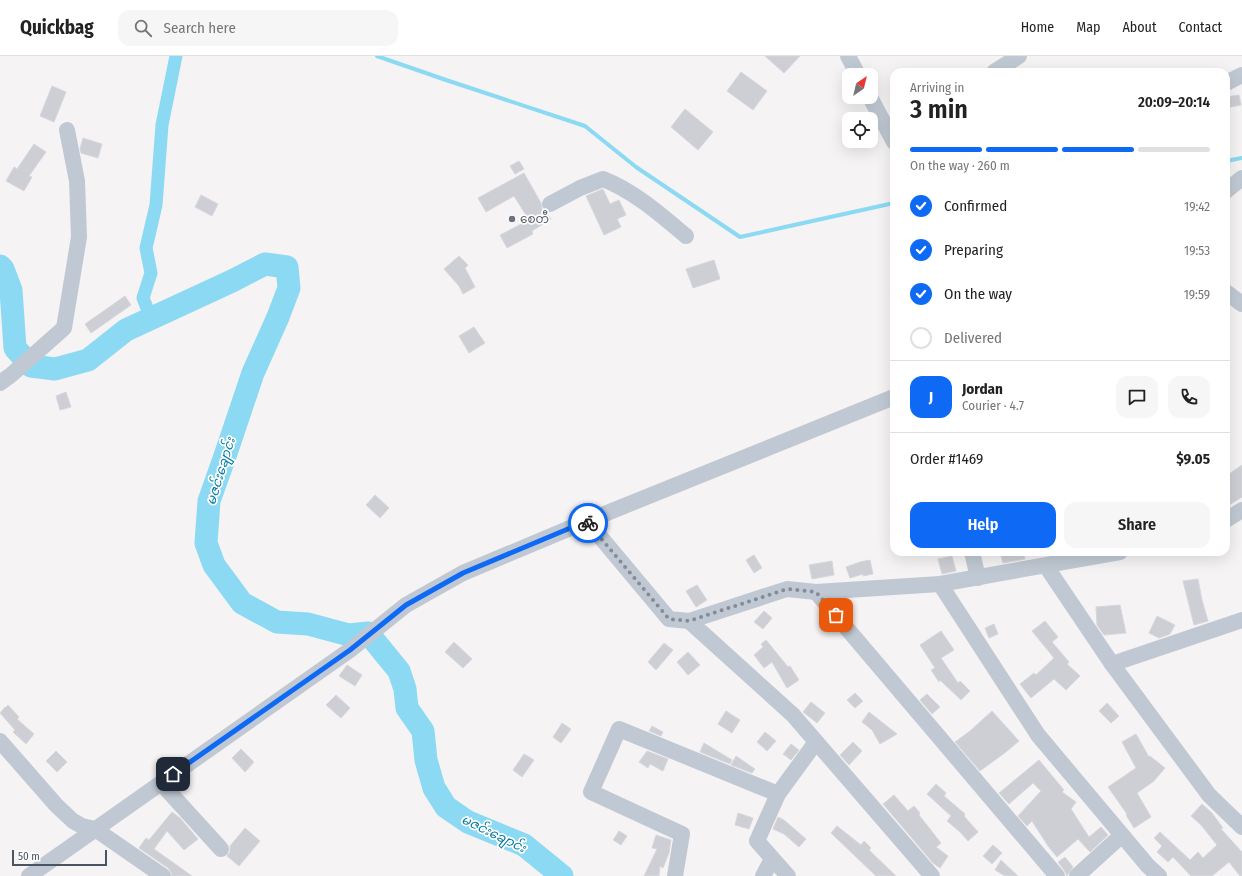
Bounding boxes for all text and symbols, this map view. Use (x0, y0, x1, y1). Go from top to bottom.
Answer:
search box (118, 10, 398, 46)
text: Quickbag (20, 16, 94, 39)
icon: search (132, 17, 154, 39)
text: Search here (164, 19, 236, 37)
text: Home (1021, 19, 1054, 36)
text: Map (1076, 19, 1100, 36)
text: About (1122, 19, 1157, 36)
text: Contact (1179, 19, 1222, 36)
north arrow (842, 68, 878, 104)
map controls (842, 68, 878, 148)
text: Arriving in (910, 80, 964, 95)
text: 20:09–20:14 (1138, 93, 1210, 111)
text: 3 min (910, 94, 968, 125)
button: locate (842, 112, 878, 148)
text: On the way · 260 m (910, 158, 1010, 173)
icon: check (910, 195, 932, 217)
text: Confirmed (944, 197, 1007, 215)
text: 19:42 (1184, 199, 1210, 214)
place label: စေတီ (520, 210, 549, 226)
marker: စေတီ (507, 214, 517, 224)
icon: check (910, 239, 932, 261)
text: Preparing (944, 241, 1003, 259)
text: 19:53 (1184, 243, 1210, 258)
icon: check (910, 283, 932, 305)
text: On the way (944, 285, 1012, 303)
text: 19:59 (1184, 287, 1210, 302)
text: Delivered (944, 329, 1002, 347)
button: chat (1116, 376, 1158, 418)
button: phone (1168, 376, 1210, 418)
text: Jordan (962, 380, 1003, 398)
text: J (929, 388, 933, 406)
text: Courier · 4.7 (962, 398, 1024, 413)
water label: မဇင်းချောင်း (201, 434, 242, 508)
text: Order #1469 (910, 450, 983, 468)
text: $9.05 (1176, 450, 1210, 468)
button: Help (910, 502, 1056, 548)
button: Share (1064, 502, 1210, 548)
courier (568, 503, 608, 543)
icon: bike (577, 512, 599, 534)
pin (819, 598, 853, 632)
icon: bag (825, 604, 847, 626)
pin (156, 757, 190, 791)
icon: home (162, 763, 184, 785)
water label: မဇင်းချောင်း (457, 810, 531, 860)
scale bar (12, 848, 107, 867)
text: 50 m (18, 850, 40, 863)

